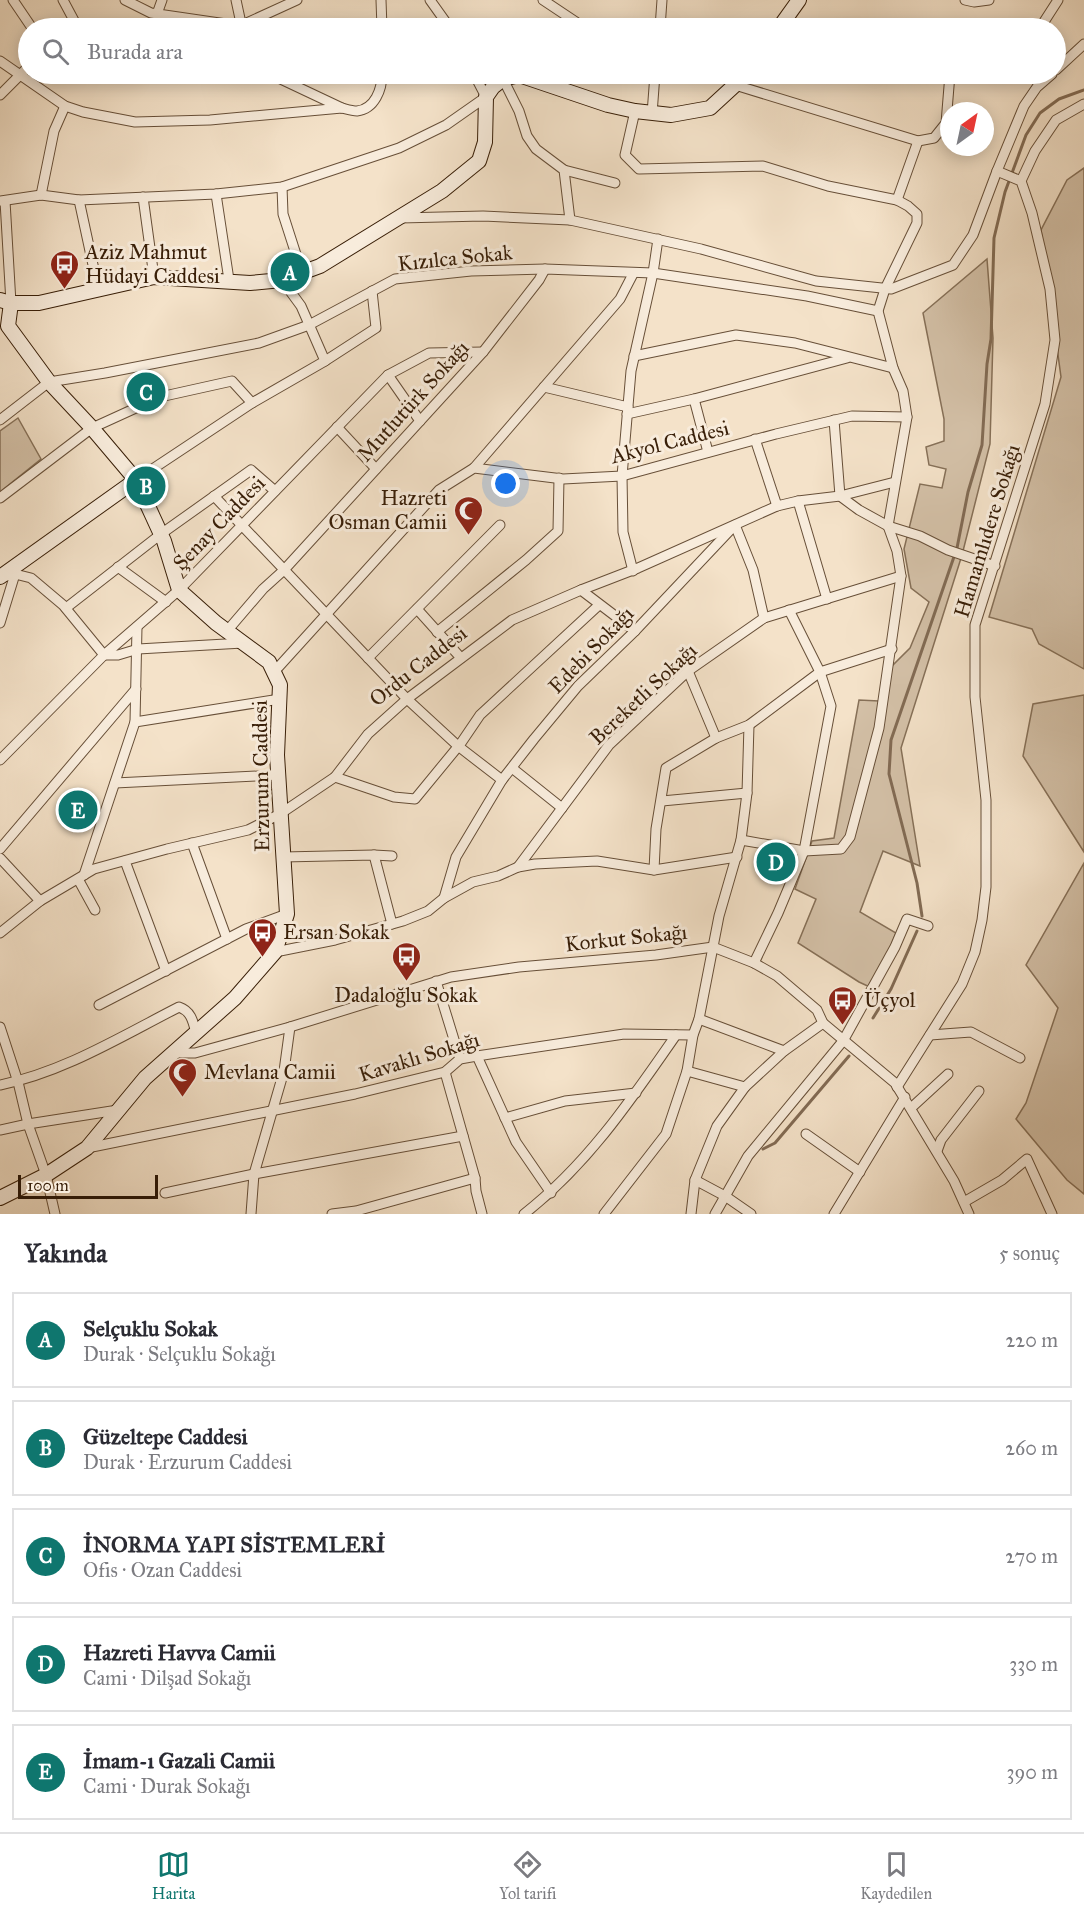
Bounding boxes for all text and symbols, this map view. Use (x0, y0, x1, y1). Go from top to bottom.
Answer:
search box (18, 18, 1066, 84)
icon: search (39, 35, 72, 68)
text: Burada ara (87, 38, 183, 65)
north arrow (940, 102, 994, 156)
place label: Aziz Mahmut Hüdayi Caddesi (84, 239, 220, 289)
street label: Kızılca Sokak (396, 239, 514, 277)
bus stop icon: Aziz Mahmut Hüdayi Caddesi (48, 248, 80, 290)
pin: A (270, 250, 310, 294)
street label: Mutlutürk Sokağı (352, 335, 474, 467)
pin: C (126, 370, 166, 414)
street label: Akyol Caddesi (607, 415, 732, 469)
street label: Hamamlıdere Sokağı (948, 441, 1026, 621)
pin: B (126, 464, 166, 508)
your location (491, 469, 520, 498)
street label: Şenay Caddesi (167, 470, 271, 576)
place label: Hazreti Osman Camii (329, 485, 447, 535)
mosque icon: Hazreti Osman Camii (452, 494, 484, 536)
street label: Edebi Sokağı (543, 601, 639, 699)
street label: Ordu Caddesi (364, 620, 472, 712)
street label: Bereketli Sokağı (584, 637, 702, 750)
street label: Erzurum Caddesi (247, 700, 275, 852)
pin: E (58, 788, 98, 832)
pin: D (756, 840, 796, 884)
bus stop icon: Ersan Sokak (246, 916, 278, 958)
place label: Ersan Sokak (283, 919, 390, 945)
street label: Korkut Sokağı (564, 919, 689, 957)
bus stop icon: Dadaloğlu Sokak (390, 940, 422, 982)
place label: Dadaloğlu Sokak (334, 982, 478, 1008)
bus stop icon: Üçyol (827, 984, 859, 1026)
place label: Üçyol (864, 987, 916, 1013)
street label: Kavaklı Sokağı (355, 1026, 483, 1088)
mosque icon: Mevlana Camii (167, 1056, 199, 1098)
place label: Mevlana Camii (204, 1059, 336, 1085)
scale bar (18, 1172, 158, 1200)
text: 100 m (27, 1176, 69, 1195)
text: Yakında (24, 1237, 107, 1269)
text: 5 sonuç (999, 1241, 1060, 1265)
text: Selçuklu Sokak (83, 1315, 218, 1342)
text: A (39, 1328, 52, 1352)
text: 220 m (1006, 1328, 1058, 1352)
text: Durak · Selçuklu Sokağı (83, 1342, 276, 1366)
text: Güzeltepe Caddesi (83, 1423, 247, 1450)
text: B (39, 1436, 52, 1460)
text: 260 m (1005, 1436, 1058, 1460)
text: Durak · Erzurum Caddesi (83, 1450, 292, 1474)
text: İNORMA YAPI SİSTEMLERİ (83, 1531, 385, 1558)
text: C (39, 1544, 52, 1568)
text: 270 m (1005, 1544, 1058, 1568)
text: Ofis · Ozan Caddesi (83, 1558, 242, 1582)
text: Hazreti Havva Camii (83, 1639, 276, 1666)
text: D (38, 1652, 53, 1676)
text: 330 m (1009, 1652, 1058, 1676)
text: Cami · Dilşad Sokağı (83, 1666, 251, 1690)
text: İmam-ı Gazali Camii (83, 1747, 275, 1774)
text: E (38, 1760, 53, 1784)
text: 390 m (1007, 1760, 1058, 1784)
text: Cami · Durak Sokağı (83, 1774, 251, 1798)
tab: Harita (152, 1848, 195, 1903)
tab: Yol tarifi (499, 1848, 556, 1903)
tab: Kaydedilen (860, 1848, 932, 1903)

